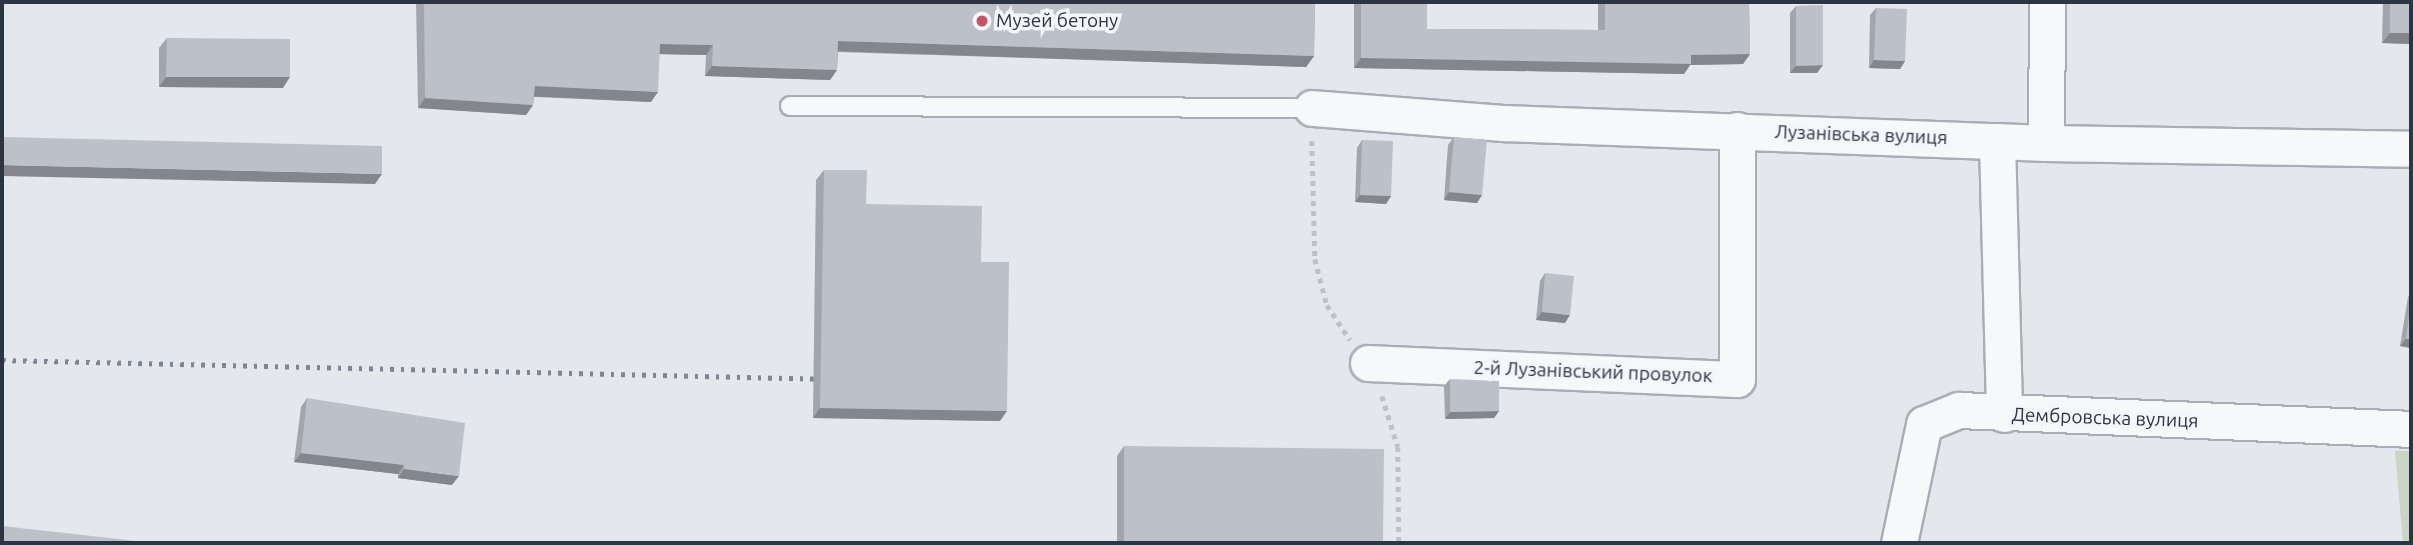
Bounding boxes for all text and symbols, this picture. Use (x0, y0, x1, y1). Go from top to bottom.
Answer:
place label: Музей бетону (996, 10, 1118, 32)
marker: Музей бетону (974, 13, 990, 29)
street label: Лузанівська вулиця (1774, 121, 1948, 149)
street label: 2-й Лузанівський провулок (1473, 356, 1713, 388)
street label: Дембровська вулиця (2011, 403, 2199, 433)

